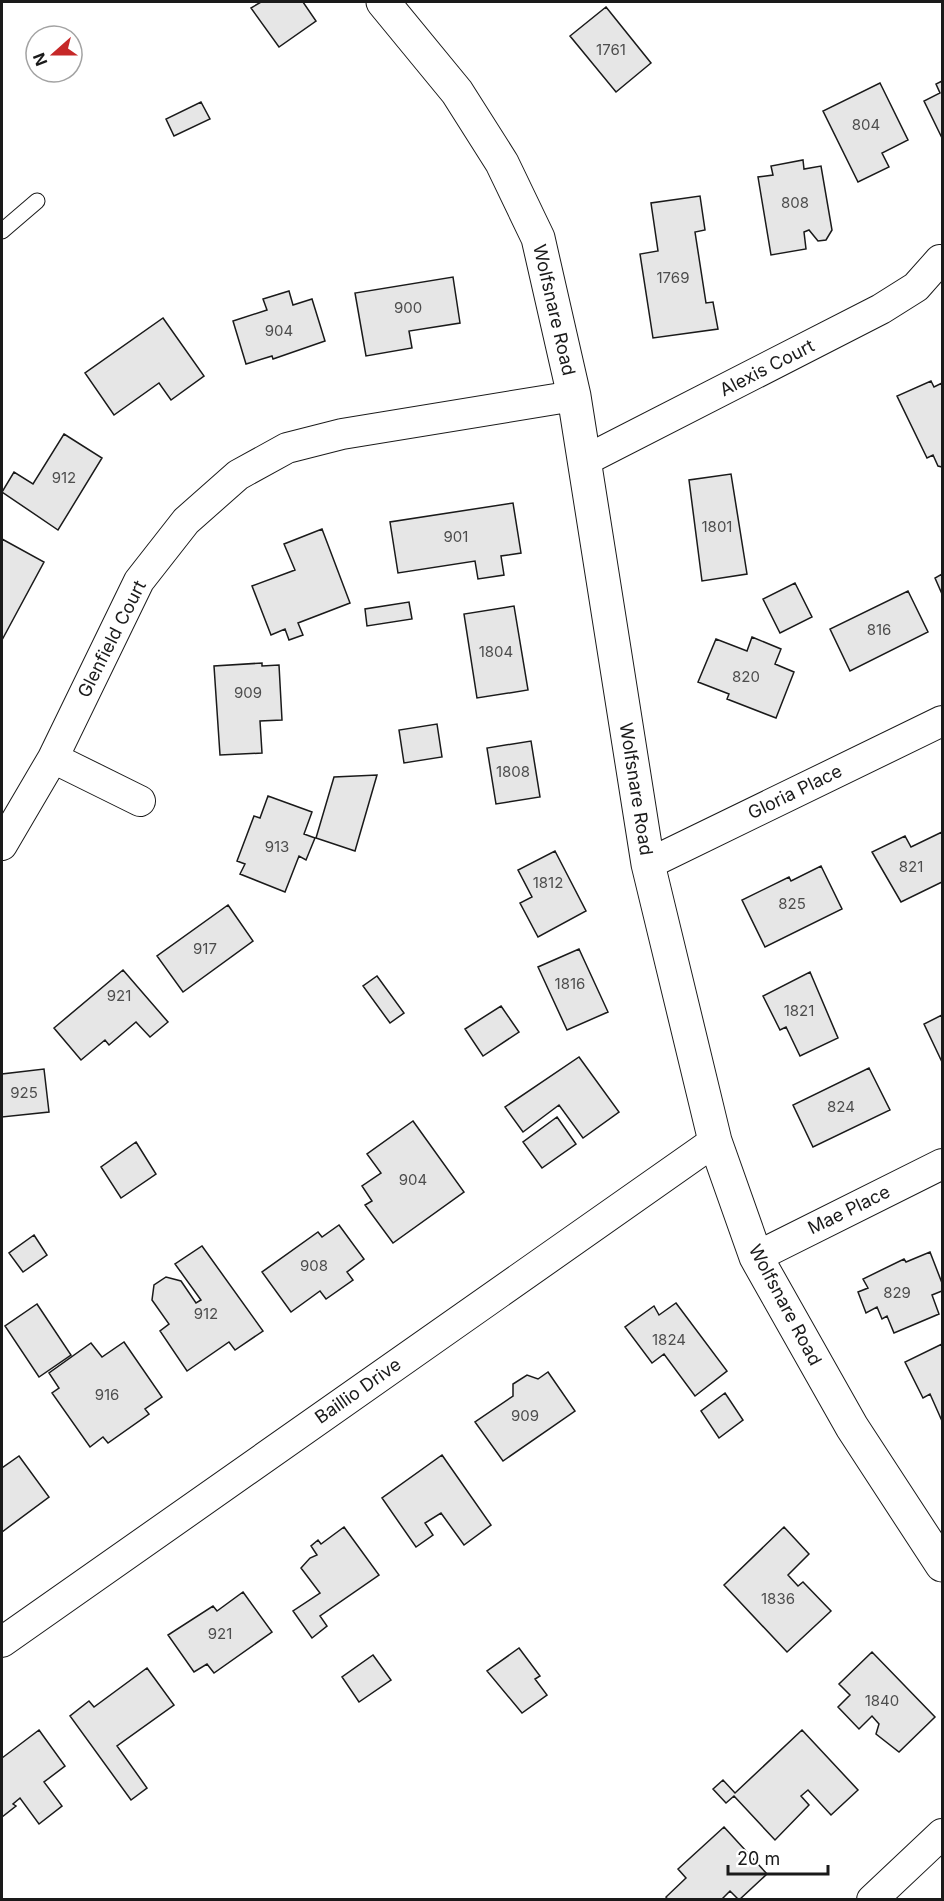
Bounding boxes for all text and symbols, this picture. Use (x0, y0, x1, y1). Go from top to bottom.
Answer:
north arrow (24, 24, 84, 84)
house number: 1761 (596, 40, 626, 59)
text: N (28, 50, 52, 69)
house number: 804 (852, 115, 880, 134)
house number: 808 (781, 193, 809, 212)
street label: Wolfsnare Road (529, 242, 580, 378)
house number: 1769 (657, 268, 689, 287)
house number: 900 (394, 298, 422, 317)
house number: 904 (265, 321, 293, 340)
street label: Alexis Court (716, 335, 818, 400)
house number: 912 (52, 468, 76, 487)
house number: 1801 (702, 517, 732, 536)
house number: 901 (444, 527, 468, 546)
street label: Glenfield Court (73, 577, 150, 701)
house number: 816 (867, 620, 891, 639)
house number: 1804 (479, 642, 513, 661)
house number: 820 (732, 667, 760, 686)
house number: 909 (234, 683, 262, 702)
street label: Wolfsnare Road (616, 721, 657, 857)
street label: Gloria Place (744, 760, 845, 823)
house number: 1808 (496, 762, 530, 781)
house number: 913 (265, 837, 289, 856)
house number: 821 (899, 857, 923, 876)
house number: 1812 (533, 873, 563, 892)
house number: 825 (778, 894, 806, 913)
house number: 917 (193, 939, 217, 958)
house number: 1816 (555, 974, 585, 993)
house number: 921 (107, 986, 131, 1005)
house number: 1821 (784, 1001, 814, 1020)
house number: 925 (10, 1083, 38, 1102)
house number: 824 (827, 1097, 855, 1116)
house number: 904 (399, 1170, 427, 1189)
street label: Mae Place (804, 1181, 893, 1238)
street label: Wolfsnare Road (745, 1241, 826, 1369)
house number: 908 (300, 1256, 328, 1275)
house number: 829 (883, 1283, 911, 1302)
house number: 912 (194, 1304, 218, 1323)
house number: 1824 (652, 1330, 686, 1349)
street label: Baillio Drive (311, 1353, 405, 1428)
house number: 916 (95, 1385, 119, 1404)
house number: 909 (511, 1406, 539, 1425)
house number: 1836 (761, 1589, 795, 1608)
house number: 921 (208, 1624, 232, 1643)
house number: 1840 (865, 1691, 899, 1710)
scale bar (728, 1838, 828, 1876)
text: 20 m (737, 1848, 780, 1869)

